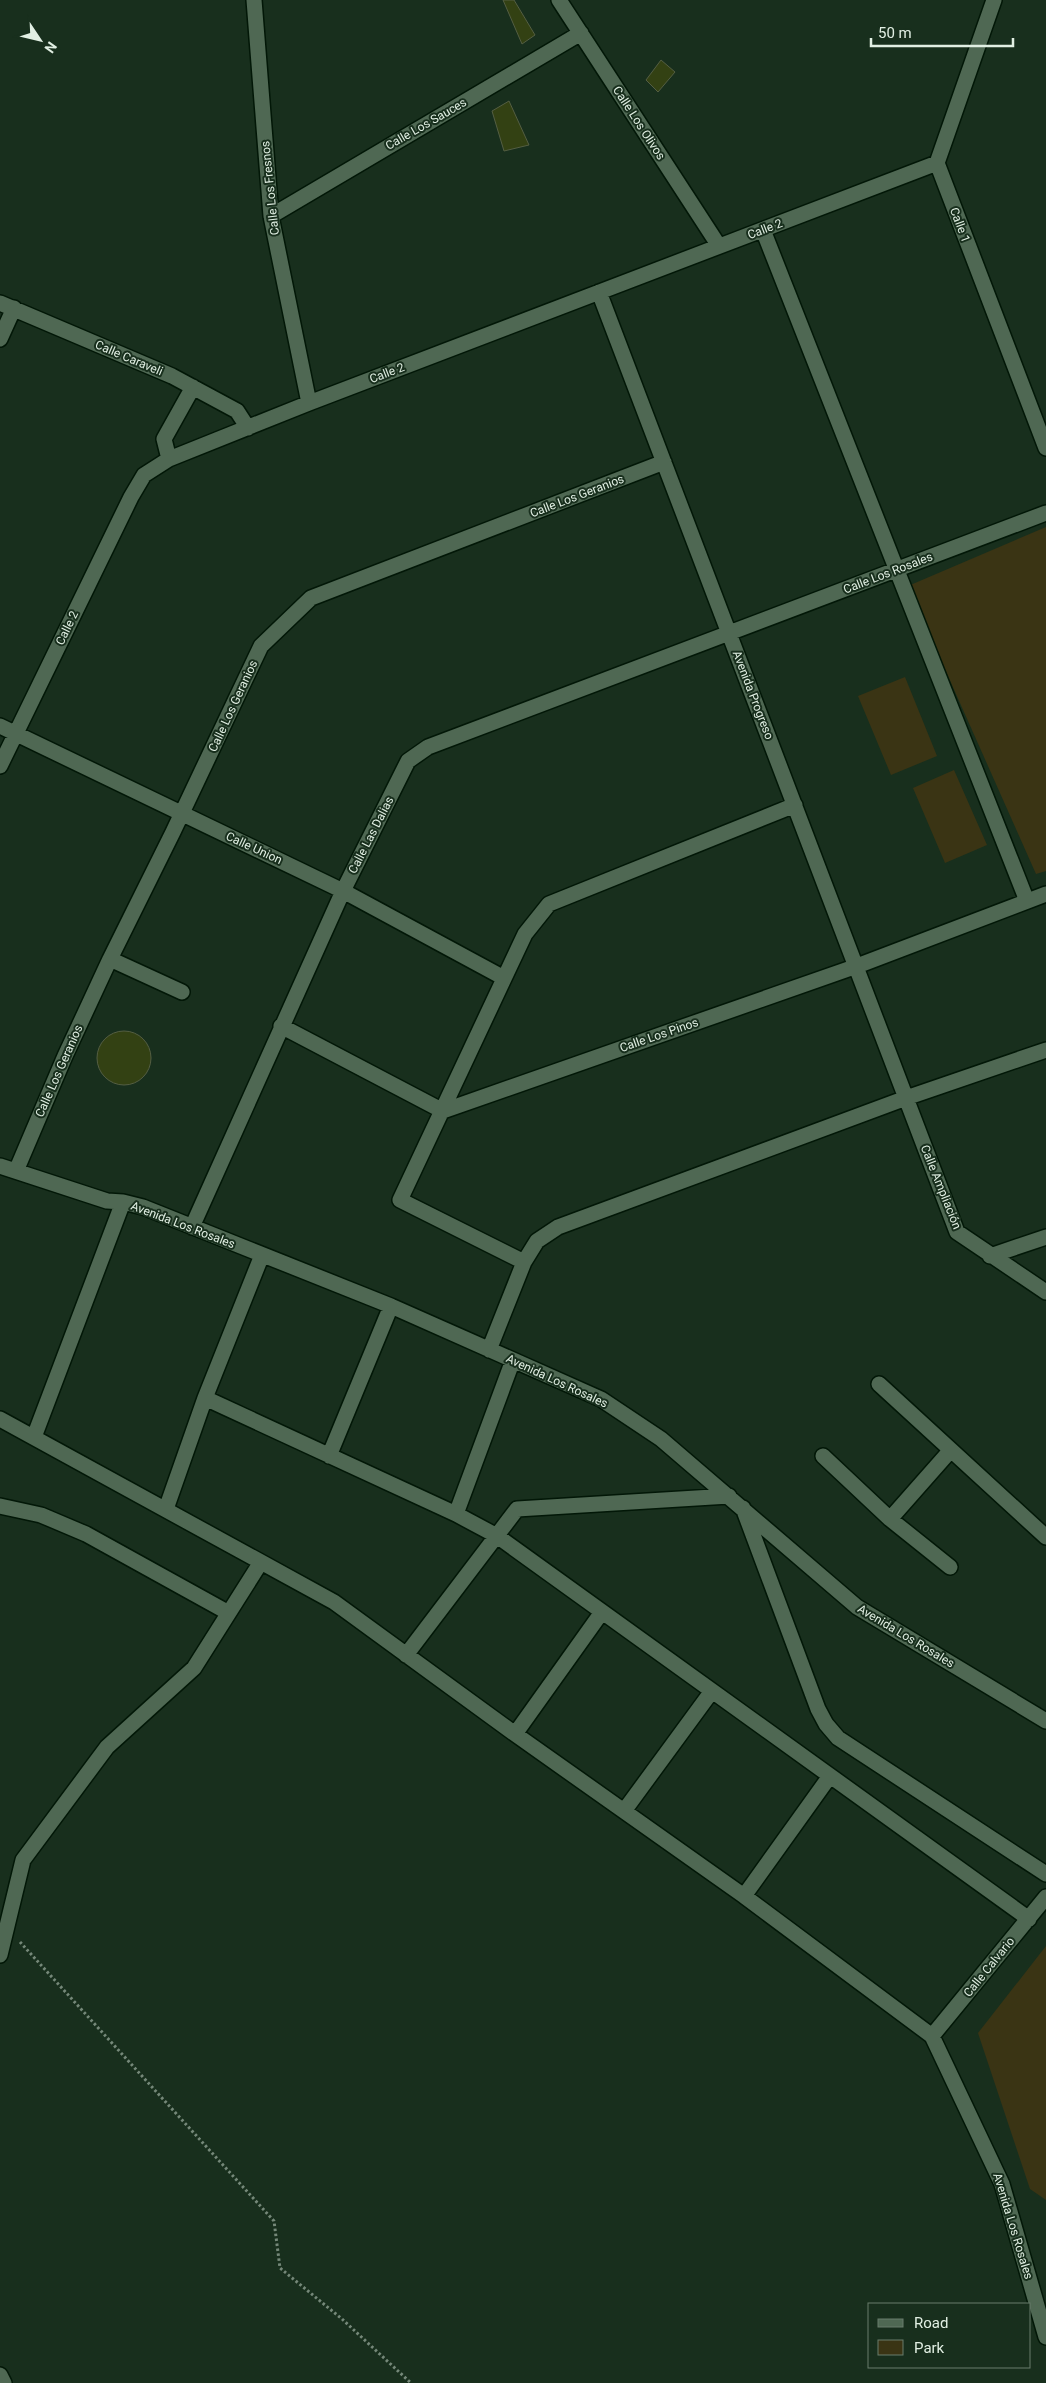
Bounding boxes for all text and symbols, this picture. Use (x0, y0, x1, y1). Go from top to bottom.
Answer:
north arrow (15, 15, 65, 65)
scale bar (871, 15, 1014, 47)
text: 50 m (878, 24, 912, 42)
text: N (41, 39, 60, 56)
street label: Calle Los Olivos (610, 84, 668, 162)
street label: Calle Los Sauces (383, 95, 469, 153)
street label: Calle Los Fresnos (258, 140, 282, 236)
street label: Calle 1 (947, 206, 973, 244)
street label: Calle 2 (746, 216, 785, 242)
street label: Calle Caraveli (93, 337, 165, 379)
street label: Calle 2 (368, 360, 407, 386)
street label: Calle Los Geranios (528, 472, 626, 520)
street label: Calle Los Rosales (841, 550, 935, 596)
street label: Calle 2 (53, 608, 81, 647)
street label: Avenida Progreso (730, 649, 776, 741)
street label: Calle Los Geranios (206, 658, 260, 754)
street label: Calle Las Dalias (346, 794, 396, 876)
street label: Calle Union (224, 829, 284, 867)
street label: Calle Los Pinos (618, 1015, 700, 1055)
street label: Calle Los Geranios (32, 1023, 86, 1119)
street label: Calle Ampliación (918, 1143, 964, 1231)
street label: Avenida Los Rosales (129, 1199, 237, 1251)
street label: Avenida Los Rosales (504, 1351, 610, 1411)
street label: Avenida Los Rosales (855, 1602, 957, 1670)
street label: Calle Calvario (961, 1934, 1017, 2000)
street label: Avenida Los Rosales (990, 2171, 1036, 2281)
legend (868, 2303, 1031, 2368)
text: Road (914, 2314, 948, 2332)
text: Park (914, 2339, 945, 2357)

